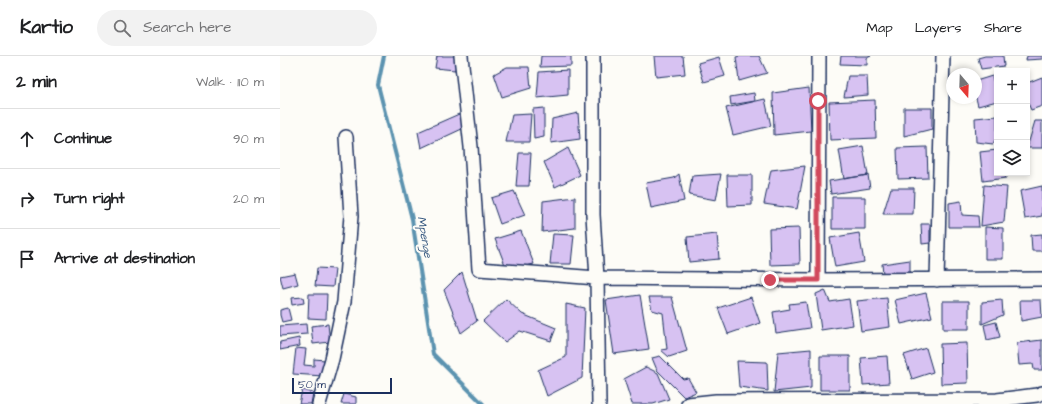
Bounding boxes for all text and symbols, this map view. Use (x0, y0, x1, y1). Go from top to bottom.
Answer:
search box (97, 10, 377, 46)
text: Kartio (20, 14, 73, 41)
icon: search (111, 17, 133, 39)
text: Search here (143, 17, 231, 38)
text: Map (866, 18, 893, 38)
text: Layers (915, 18, 962, 38)
text: Share (984, 18, 1022, 38)
north arrow (946, 68, 982, 104)
map controls (994, 68, 1030, 176)
button: + (994, 68, 1030, 104)
text: 2 min (16, 70, 57, 94)
text: Walk · 110 m (196, 73, 264, 91)
route start (809, 92, 827, 110)
button: − (994, 104, 1030, 140)
icon: ahead (16, 128, 38, 150)
text: Continue (54, 128, 112, 149)
text: 90 m (233, 130, 264, 148)
button: layers (994, 140, 1030, 176)
icon: right (16, 188, 38, 210)
text: Turn right (54, 188, 125, 209)
text: 20 m (233, 190, 264, 208)
water label: Mpenge (412, 215, 437, 260)
icon: arrive (16, 248, 38, 270)
text: Arrive at destination (54, 248, 195, 269)
route end (761, 271, 779, 289)
scale bar (292, 376, 392, 395)
text: 50 m (298, 377, 326, 392)

